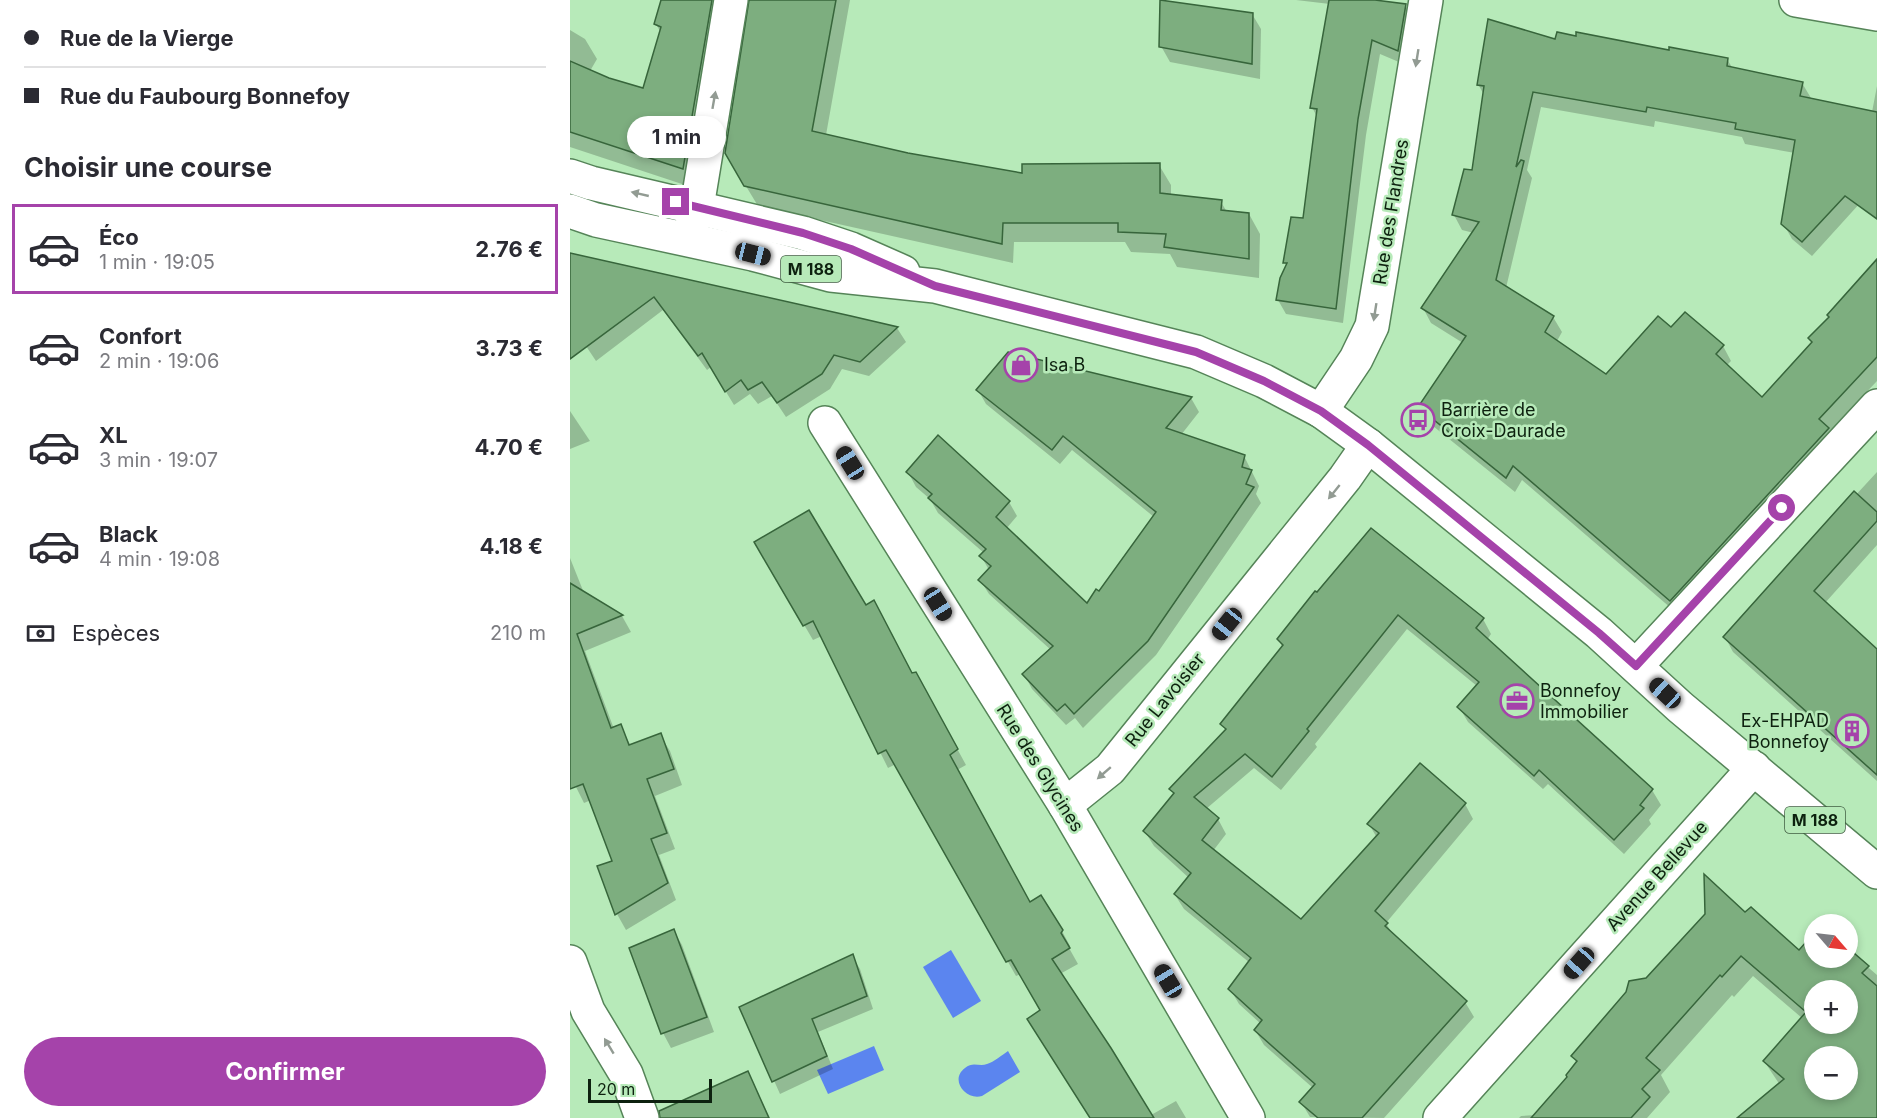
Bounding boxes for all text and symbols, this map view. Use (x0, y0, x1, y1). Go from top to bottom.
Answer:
text: Rue de la Vierge (60, 25, 234, 51)
one-way arrow (1412, 48, 1421, 67)
text: Rue du Faubourg Bonnefoy (60, 83, 350, 109)
one-way arrow (710, 91, 719, 110)
callout: 1 min (627, 115, 726, 157)
text: 1 min (652, 125, 701, 149)
street label: Rue des Flandres (1369, 138, 1412, 286)
text: Choisir une course (24, 151, 272, 184)
one-way arrow (630, 188, 649, 198)
route end (662, 188, 689, 215)
icon: car (27, 222, 81, 276)
text: Éco (99, 224, 139, 250)
text: 2.76 € (475, 236, 543, 262)
car (733, 241, 773, 267)
text: 1 min · 19:05 (99, 250, 215, 274)
road number: M 188 (781, 256, 841, 282)
one-way arrow (1370, 303, 1379, 322)
icon: car (27, 321, 81, 375)
text: Confort (99, 323, 182, 349)
text: 3.73 € (476, 335, 543, 361)
shop icon: Isa B (1003, 347, 1039, 383)
text: 2 min · 19:06 (99, 349, 219, 373)
place label: Isa B (1044, 354, 1085, 375)
place label: Barrière de Croix-Daurade (1441, 399, 1566, 441)
bus stop icon: Barrière de Croix-Daurade (1400, 402, 1436, 438)
icon: car (27, 420, 81, 474)
text: XL (99, 422, 128, 448)
text: 4.70 € (475, 434, 543, 460)
car (833, 443, 867, 483)
text: 3 min · 19:07 (99, 448, 218, 472)
one-way arrow (1328, 484, 1341, 499)
route start (1768, 494, 1795, 521)
icon: car (27, 519, 81, 573)
text: Black (99, 521, 158, 547)
text: 4.18 € (479, 533, 543, 559)
text: 4 min · 19:08 (99, 547, 220, 571)
car (921, 584, 955, 624)
car (1209, 604, 1245, 644)
icon: cash (24, 617, 57, 650)
text: Espèces (72, 620, 160, 646)
text: 210 m (490, 621, 546, 645)
street label: Rue Lavoisier (1121, 649, 1209, 751)
car (1646, 674, 1684, 712)
place label: Bonnefoy Immobilier (1540, 680, 1629, 722)
office icon: Bonnefoy Immobilier (1499, 683, 1535, 719)
street label: Rue des Glycines (993, 700, 1088, 836)
place label: Ex-EHPAD Bonnefoy (1741, 710, 1829, 752)
building icon: Ex-EHPAD Bonnefoy (1834, 713, 1870, 749)
one-way arrow (1097, 766, 1112, 779)
road number: M 188 (1785, 807, 1845, 833)
street label: Avenue Bellevue (1602, 816, 1712, 935)
north arrow (1804, 914, 1858, 968)
map controls (1804, 914, 1858, 1100)
car (1560, 944, 1598, 982)
car (1151, 961, 1185, 1001)
button: + (1804, 980, 1858, 1034)
button: Confirmer (24, 1037, 546, 1106)
one-way arrow (604, 1037, 614, 1054)
button: − (1804, 1046, 1858, 1100)
scale bar (588, 1076, 712, 1104)
text: 20 m (597, 1079, 635, 1099)

